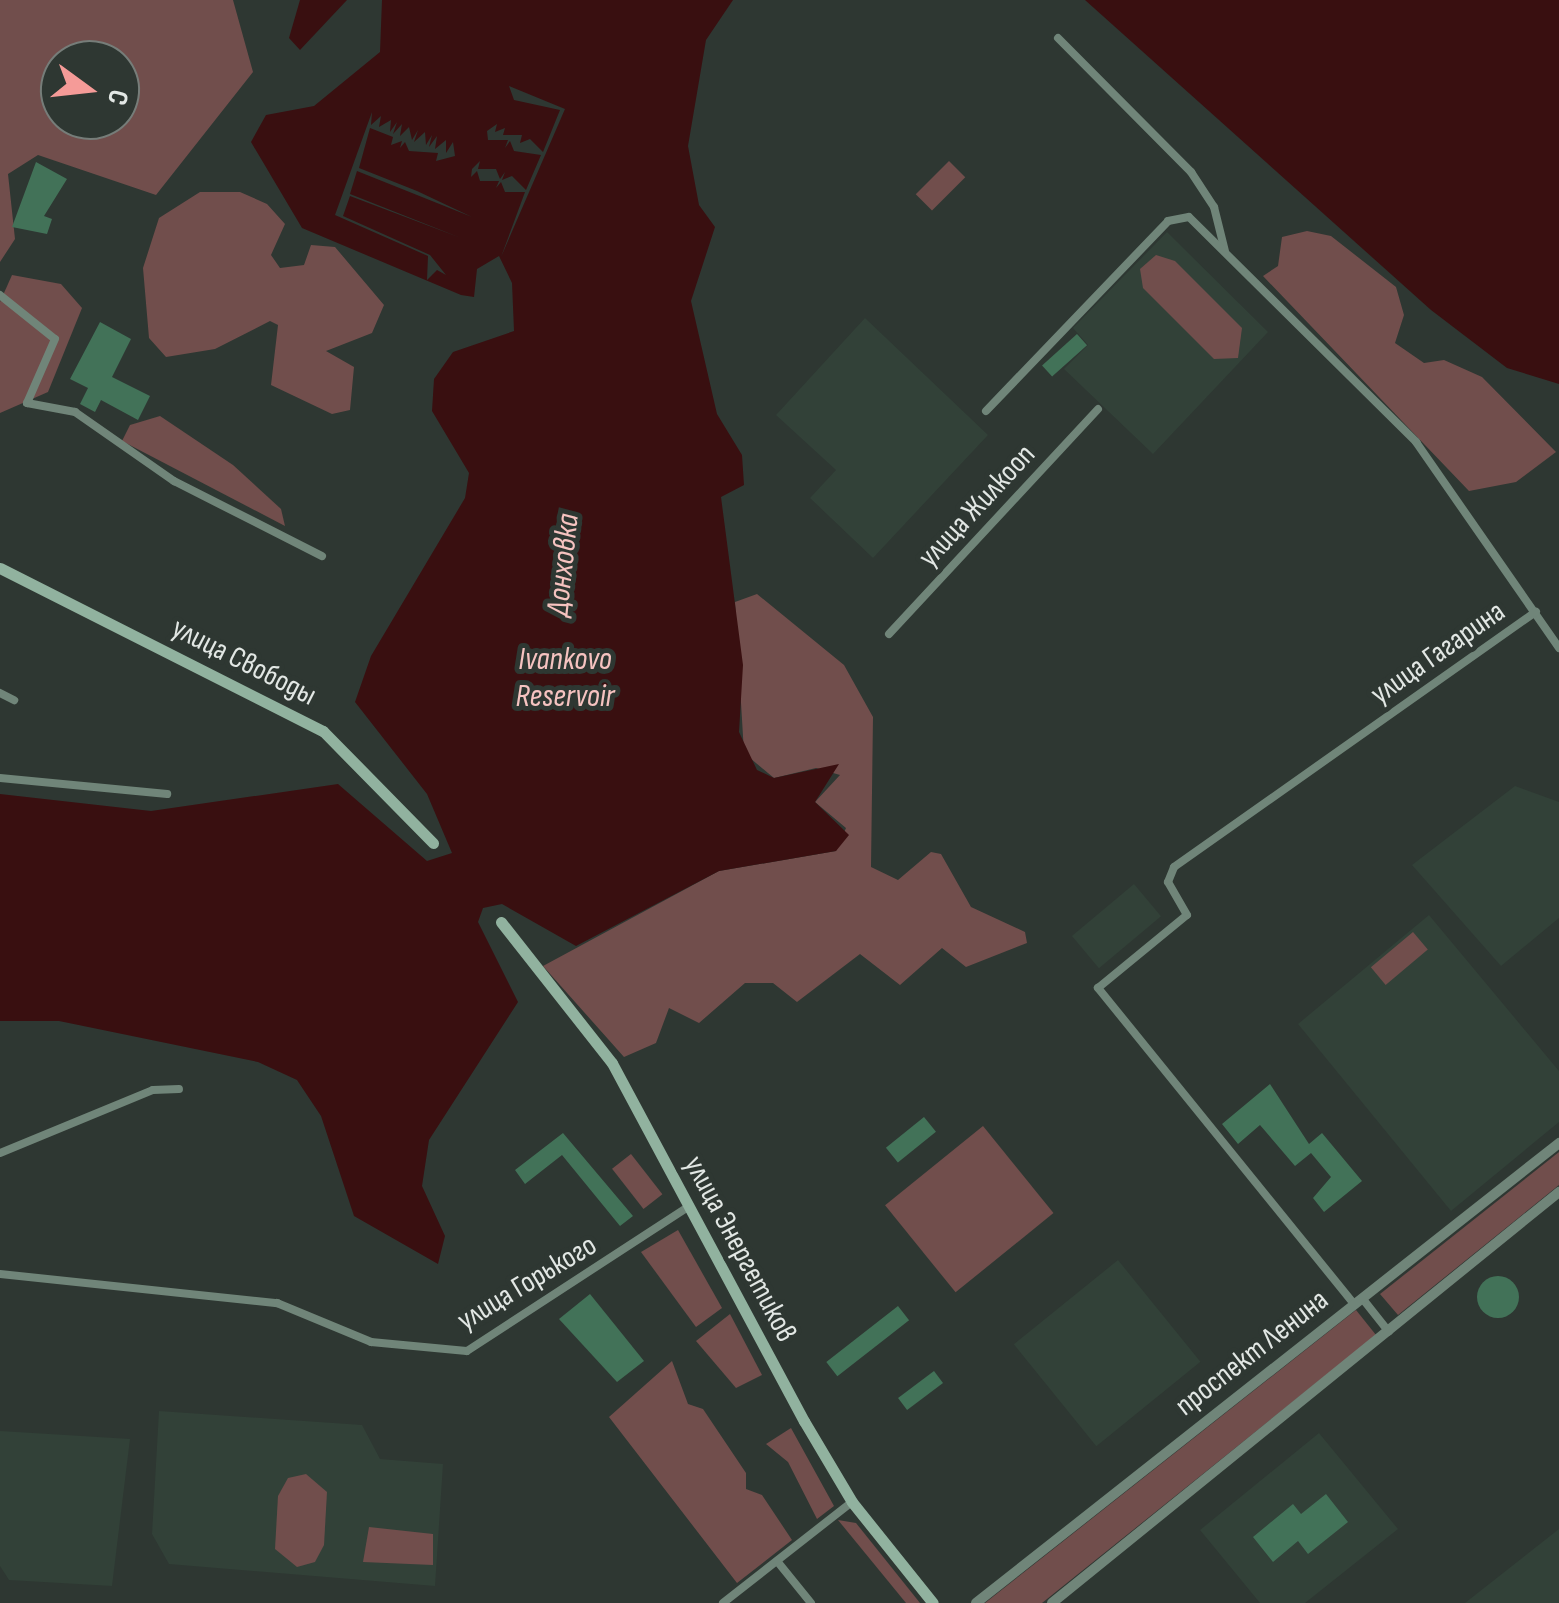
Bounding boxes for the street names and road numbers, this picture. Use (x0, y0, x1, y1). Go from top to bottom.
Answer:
street label: улица Жилкооп (911, 437, 1043, 575)
street label: улица Гагарина (1364, 594, 1512, 712)
street label: улица Свободы (166, 610, 322, 714)
street label: улица Энергетиков (676, 1150, 804, 1348)
street label: улица Горького (451, 1227, 603, 1339)
street label: проспект Ленина (1168, 1282, 1336, 1424)

